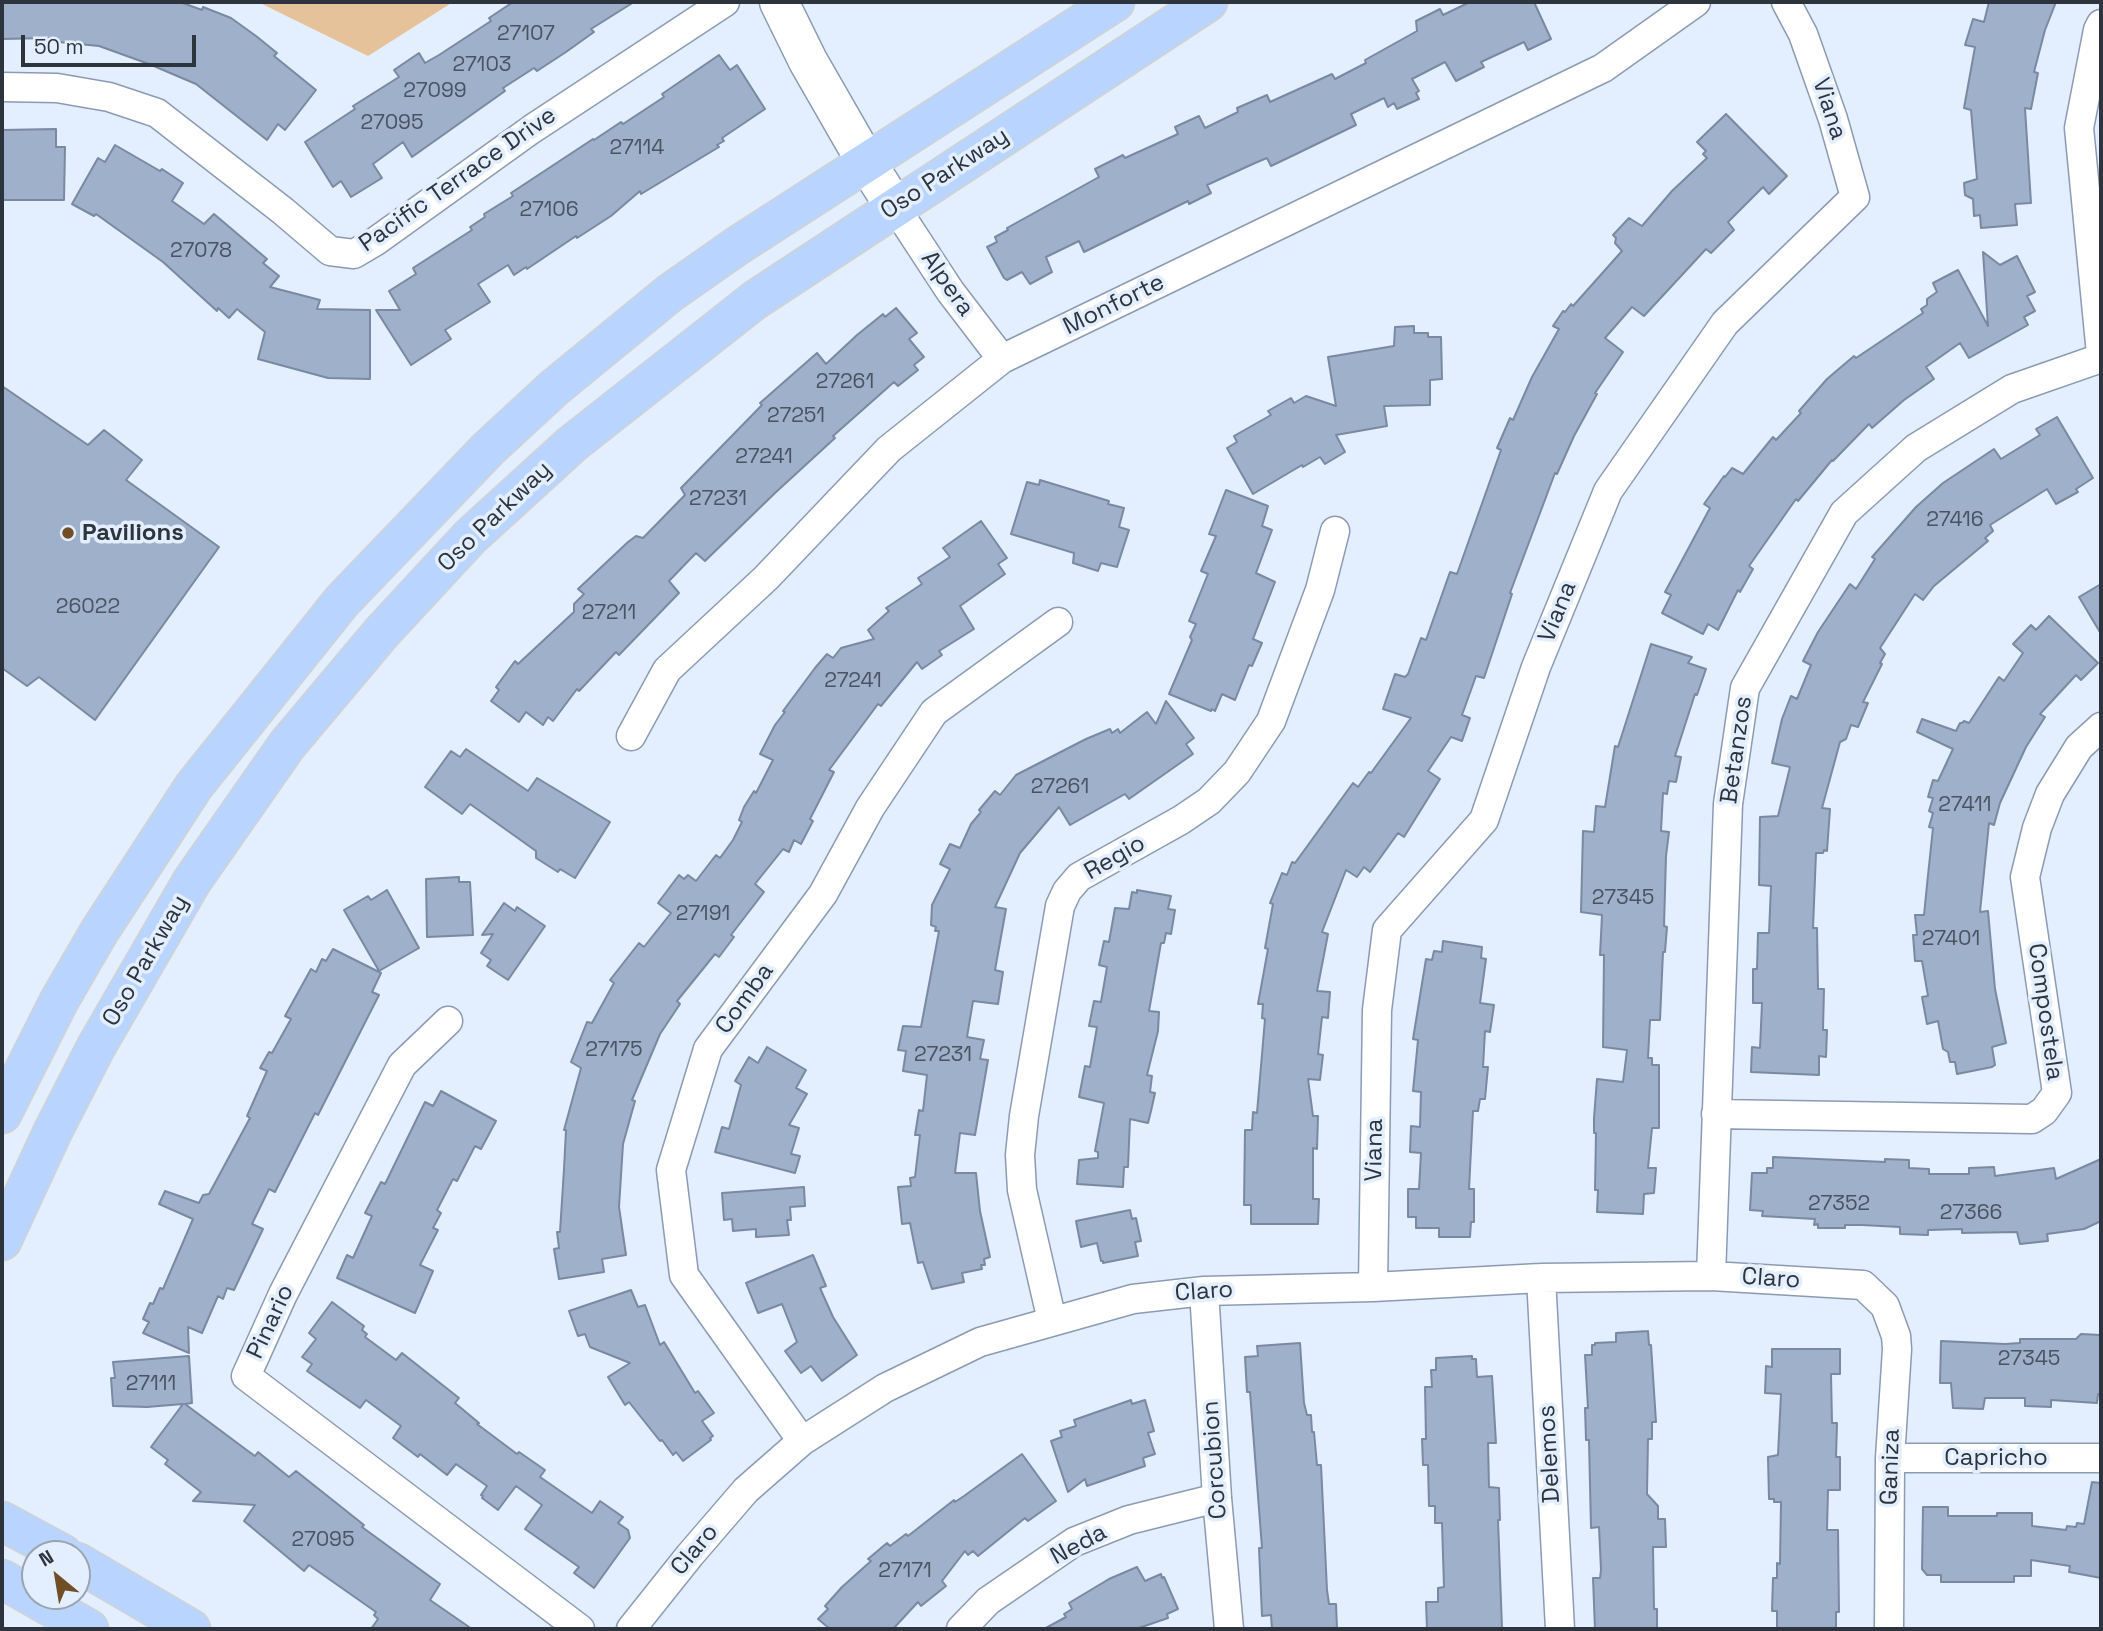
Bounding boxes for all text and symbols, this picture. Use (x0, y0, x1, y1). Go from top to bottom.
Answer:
scale bar (24, 21, 200, 65)
house number: 27107 (497, 21, 555, 47)
text: 50 m (34, 33, 84, 60)
house number: 27103 (452, 52, 512, 78)
street label: Viana (1806, 75, 1852, 143)
house number: 27099 (403, 78, 467, 104)
street label: Pacific Terrace Drive (354, 101, 562, 259)
house number: 27095 (360, 110, 424, 136)
street label: Oso Parkway (876, 122, 1014, 226)
house number: 27114 (610, 135, 664, 161)
house number: 27106 (519, 197, 579, 223)
house number: 27078 (170, 238, 232, 264)
street label: Alpera (914, 246, 980, 322)
street label: Monforte (1059, 268, 1169, 342)
house number: 27261 (816, 369, 874, 395)
house number: 27251 (767, 403, 825, 429)
house number: 27241 (735, 444, 793, 470)
street label: Oso Parkway (432, 456, 558, 578)
house number: 27231 (689, 486, 747, 512)
house number: 27416 (1926, 507, 1984, 533)
place label: Pavilions (82, 519, 184, 547)
marker: Pavilions (60, 525, 76, 541)
street label: Viana (1533, 577, 1583, 647)
house number: 26022 (56, 594, 120, 620)
house number: 27211 (582, 600, 636, 626)
house number: 27241 (824, 668, 882, 694)
street label: Betanzos (1715, 694, 1759, 806)
house number: 27261 (1031, 774, 1089, 800)
house number: 27411 (1938, 792, 1992, 818)
street label: Regio (1079, 829, 1151, 887)
house number: 27345 (1592, 885, 1654, 911)
street label: Oso Parkway (97, 890, 195, 1032)
house number: 27191 (676, 901, 730, 927)
house number: 27401 (1922, 926, 1980, 952)
street label: Compostela (2021, 942, 2069, 1082)
street label: Comba (710, 958, 780, 1040)
house number: 27175 (585, 1037, 643, 1063)
house number: 27231 (914, 1042, 972, 1068)
street label: Viana (1360, 1118, 1390, 1182)
house number: 27352 (1808, 1191, 1870, 1217)
house number: 27366 (1940, 1200, 2002, 1226)
street label: Claro (1741, 1263, 1801, 1295)
street label: Claro (1174, 1276, 1234, 1308)
street label: Pinario (241, 1280, 301, 1364)
house number: 27345 (1998, 1346, 2060, 1372)
house number: 27111 (126, 1371, 176, 1397)
street label: Corcubion (1196, 1400, 1234, 1520)
street label: Delemos (1533, 1404, 1567, 1504)
street label: Ganiza (1875, 1428, 1907, 1506)
street label: Capricho (1944, 1444, 2048, 1472)
street label: Claro (665, 1518, 725, 1582)
street label: Neda (1046, 1518, 1112, 1572)
house number: 27095 (291, 1527, 355, 1553)
north arrow (21, 1540, 91, 1610)
text: N (34, 1544, 58, 1572)
house number: 27171 (878, 1558, 932, 1584)

